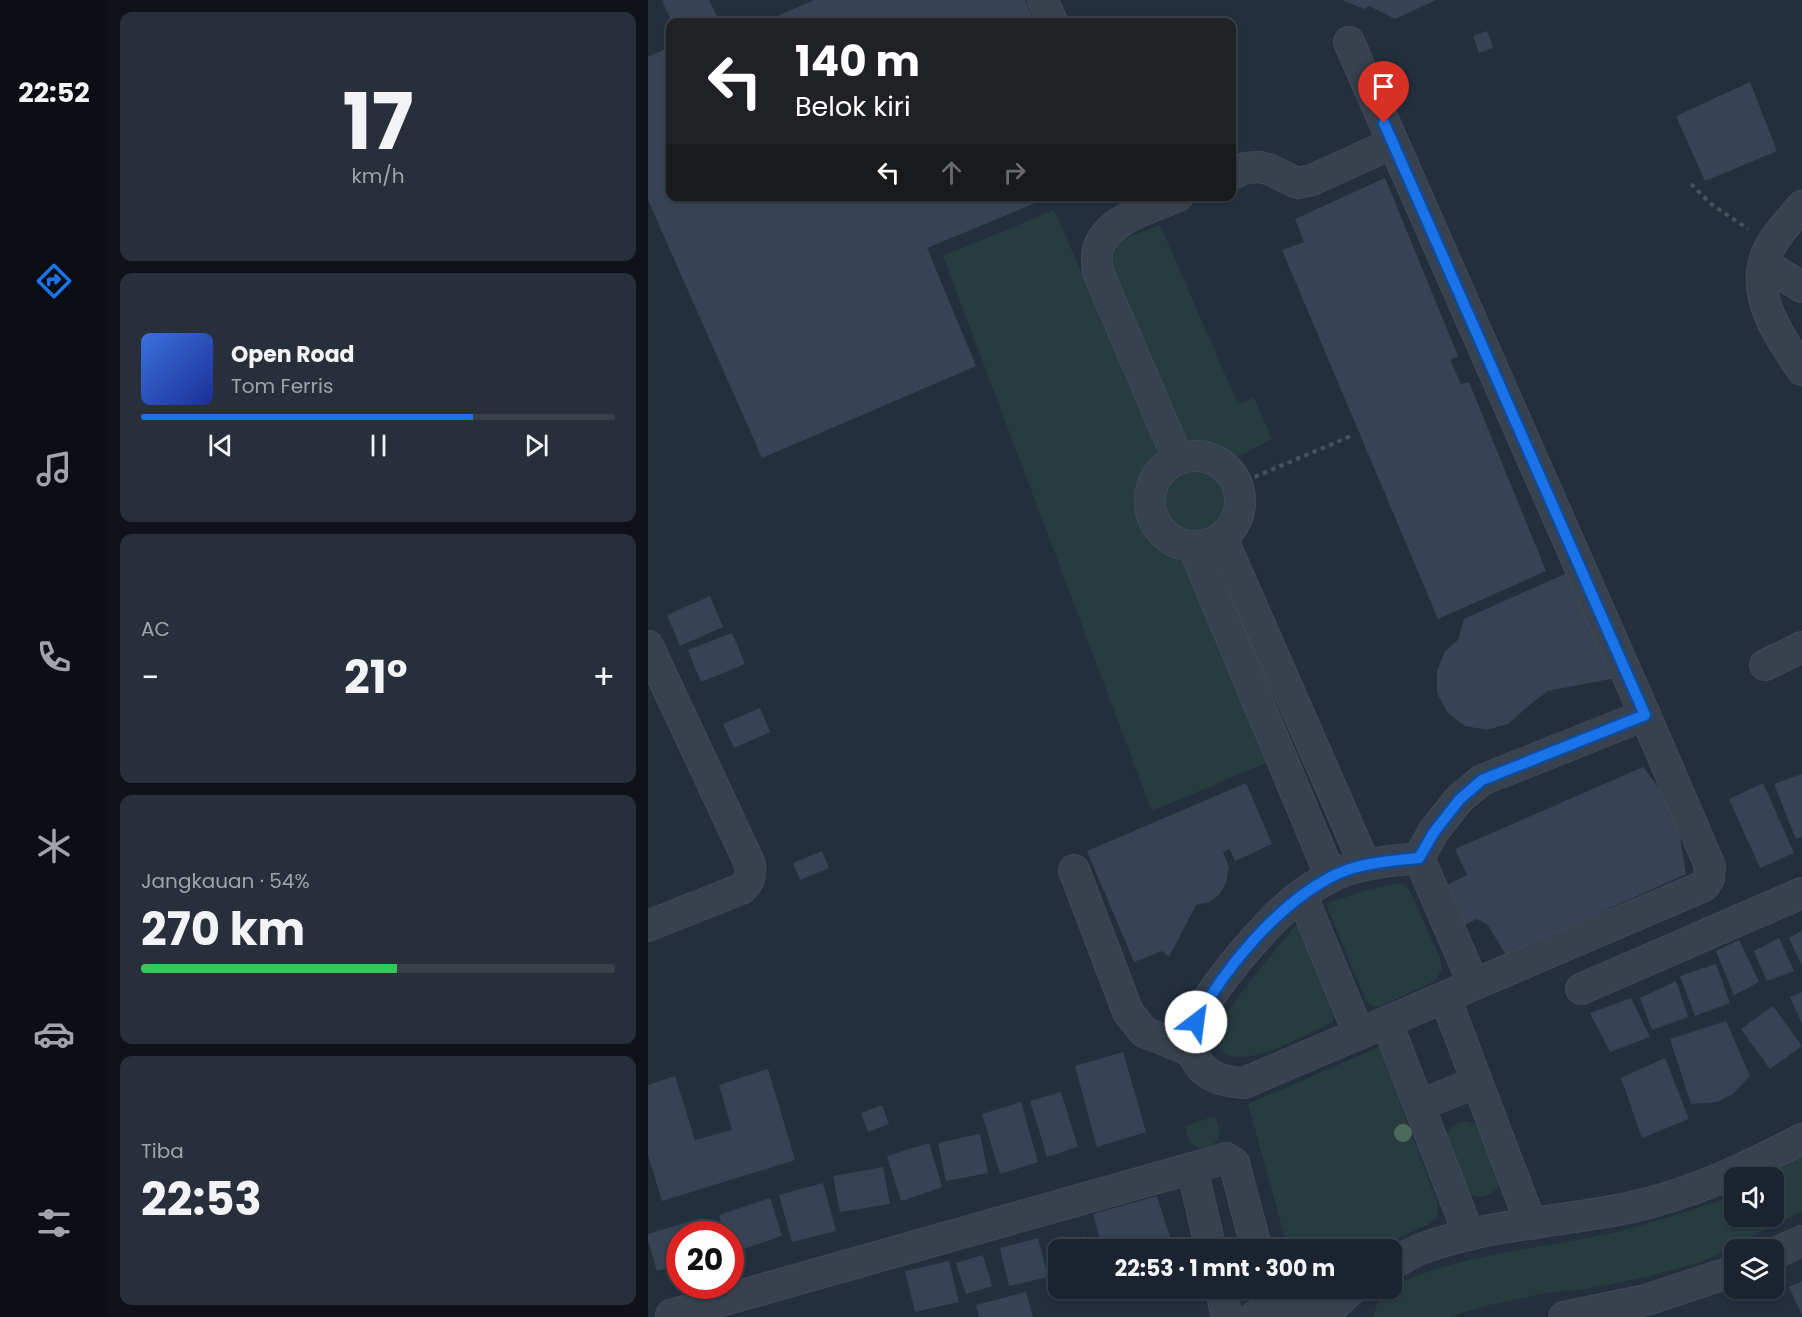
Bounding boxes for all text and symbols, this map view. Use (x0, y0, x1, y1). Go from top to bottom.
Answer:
text: 140 m (795, 32, 920, 91)
icon: left (696, 42, 774, 120)
pin (1358, 61, 1409, 123)
text: 17 (342, 67, 414, 176)
icon: arrive (1367, 70, 1400, 103)
text: 22:52 (18, 74, 90, 111)
text: Belok kiri (795, 88, 911, 125)
icon: left (872, 156, 905, 189)
icon: ahead (935, 156, 968, 189)
icon: right (998, 156, 1031, 189)
text: km/h (351, 162, 405, 190)
icon: directions (33, 260, 75, 302)
text: Open Road (231, 339, 355, 370)
text: Tom Ferris (231, 372, 333, 400)
icon: previous (204, 429, 237, 462)
icon: pause (362, 429, 395, 462)
icon: next (520, 429, 553, 462)
icon: music (33, 448, 75, 490)
text: AC (141, 615, 170, 643)
icon: phone (33, 636, 75, 678)
text: 21° (344, 646, 408, 709)
text: − (141, 654, 159, 701)
text: + (592, 654, 615, 701)
icon: climate (33, 825, 75, 867)
text: Jangkauan · 54% (141, 867, 310, 895)
text: 270 km (141, 898, 305, 961)
position arrow (1164, 990, 1228, 1054)
icon: car (33, 1013, 75, 1055)
text: Tiba (141, 1137, 184, 1165)
map controls (1724, 1167, 1784, 1299)
button: sound (1724, 1167, 1784, 1227)
text: 22:53 (141, 1168, 262, 1231)
icon: filters (33, 1202, 75, 1244)
speed limit sign: 20 (666, 1221, 744, 1299)
button: layers (1724, 1239, 1784, 1299)
text: 22:53 · 1 mnt · 300 m (1115, 1253, 1335, 1284)

